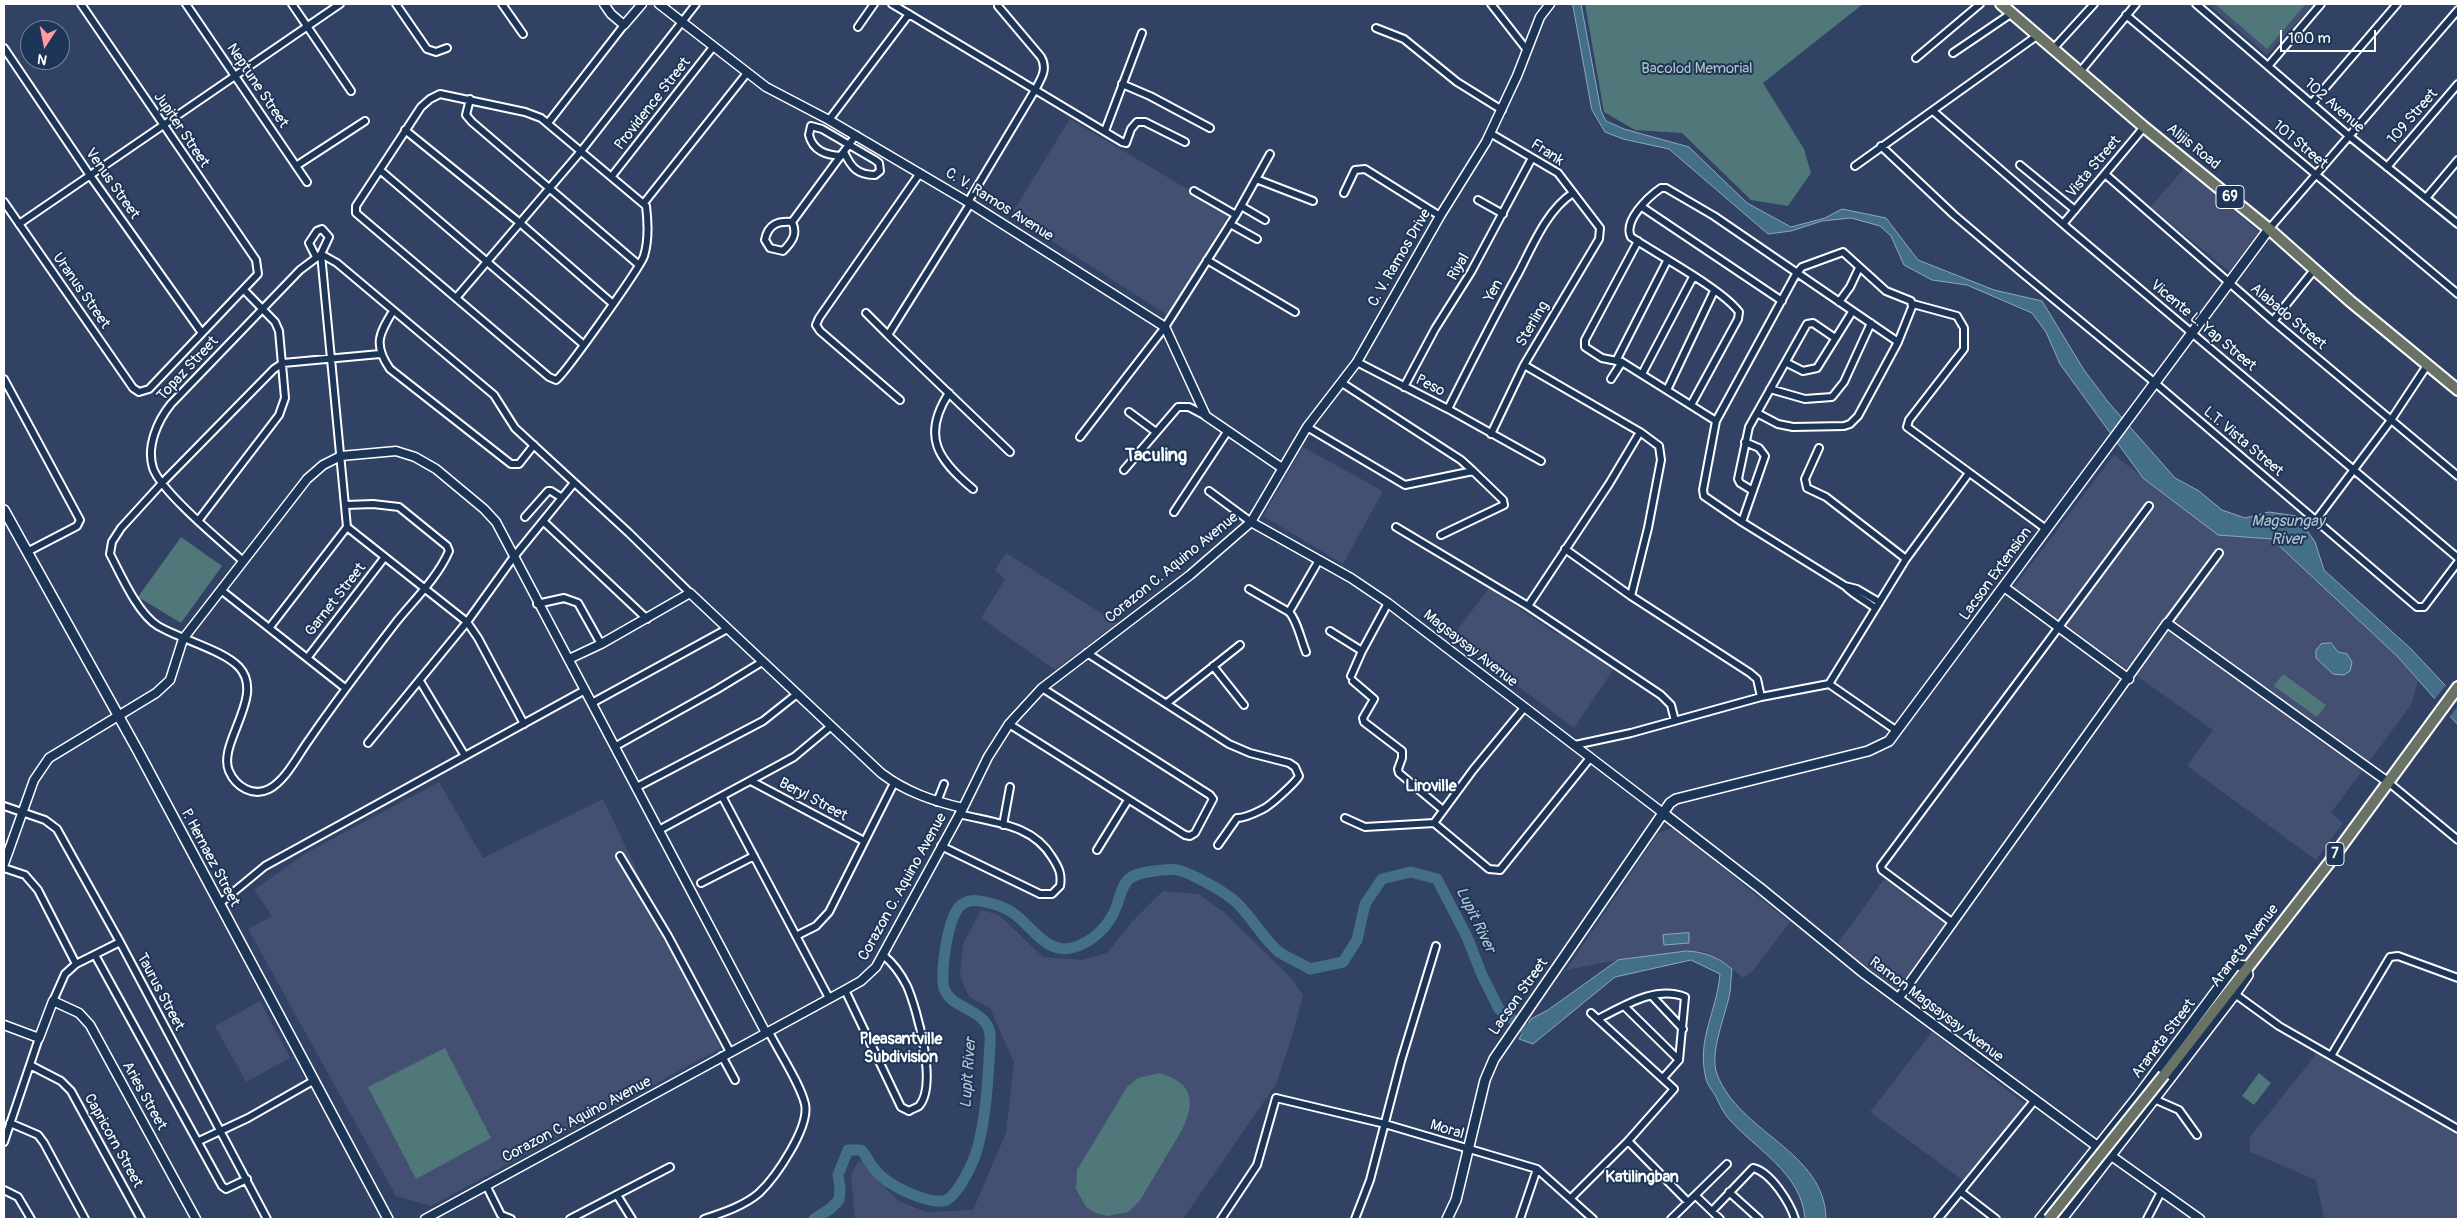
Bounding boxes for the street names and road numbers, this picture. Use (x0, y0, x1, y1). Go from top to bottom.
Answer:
street label: Neptune Street (222, 40, 292, 132)
street label: Providence Street (611, 54, 695, 154)
street label: 102 Avenue (2300, 75, 2368, 137)
street label: 109 Street (2384, 86, 2442, 148)
street label: Jupiter Street (149, 89, 213, 171)
street label: 101 Street (2269, 117, 2331, 173)
street label: Alijis Road (2163, 120, 2223, 174)
street label: Vista Street (2063, 132, 2125, 202)
street label: Frank (1527, 136, 1567, 170)
street label: Venus Street (81, 145, 143, 223)
street label: C. V. Ramos Avenue (942, 164, 1056, 246)
road number: 69 (2216, 186, 2244, 208)
street label: C. V. Ramos Drive (1365, 206, 1435, 310)
street label: Uranus Street (48, 250, 114, 332)
street label: Riyal (1444, 250, 1474, 284)
street label: Yen (1481, 277, 1507, 305)
street label: Vicente L. Yap Street (2146, 277, 2260, 375)
street label: Alabado Street (2246, 280, 2330, 354)
street label: Sterling (1513, 298, 1553, 350)
street label: Topaz Street (154, 333, 222, 405)
street label: Peso (1412, 371, 1448, 401)
street label: L.T. Vista Street (2199, 403, 2287, 481)
street label: Corazon C. Aquino Avenue (1102, 509, 1242, 627)
street label: Lacson Extension (1956, 524, 2036, 624)
street label: Garnet Street (302, 560, 370, 640)
street label: Magsaysay Avenue (1419, 607, 1521, 691)
street label: Beryl Street (776, 774, 850, 826)
street label: P. Hernaez Street (177, 806, 243, 910)
street label: Corazon C. Aquino Avenue (855, 810, 951, 964)
road number: 7 (2326, 842, 2344, 866)
street label: Araneta Avenue (2207, 901, 2283, 991)
street label: Taurus Street (132, 950, 188, 1034)
street label: Ramon Magsaysay Avenue (1865, 954, 2007, 1066)
street label: Lacson Street (1486, 955, 1552, 1039)
street label: Araneta Street (2128, 996, 2200, 1082)
street label: Aries Street (118, 1058, 170, 1134)
street label: Corazon C. Aquino Avenue (500, 1073, 654, 1167)
street label: Capricorn Street (80, 1091, 146, 1191)
street label: Moral (1428, 1116, 1466, 1144)

